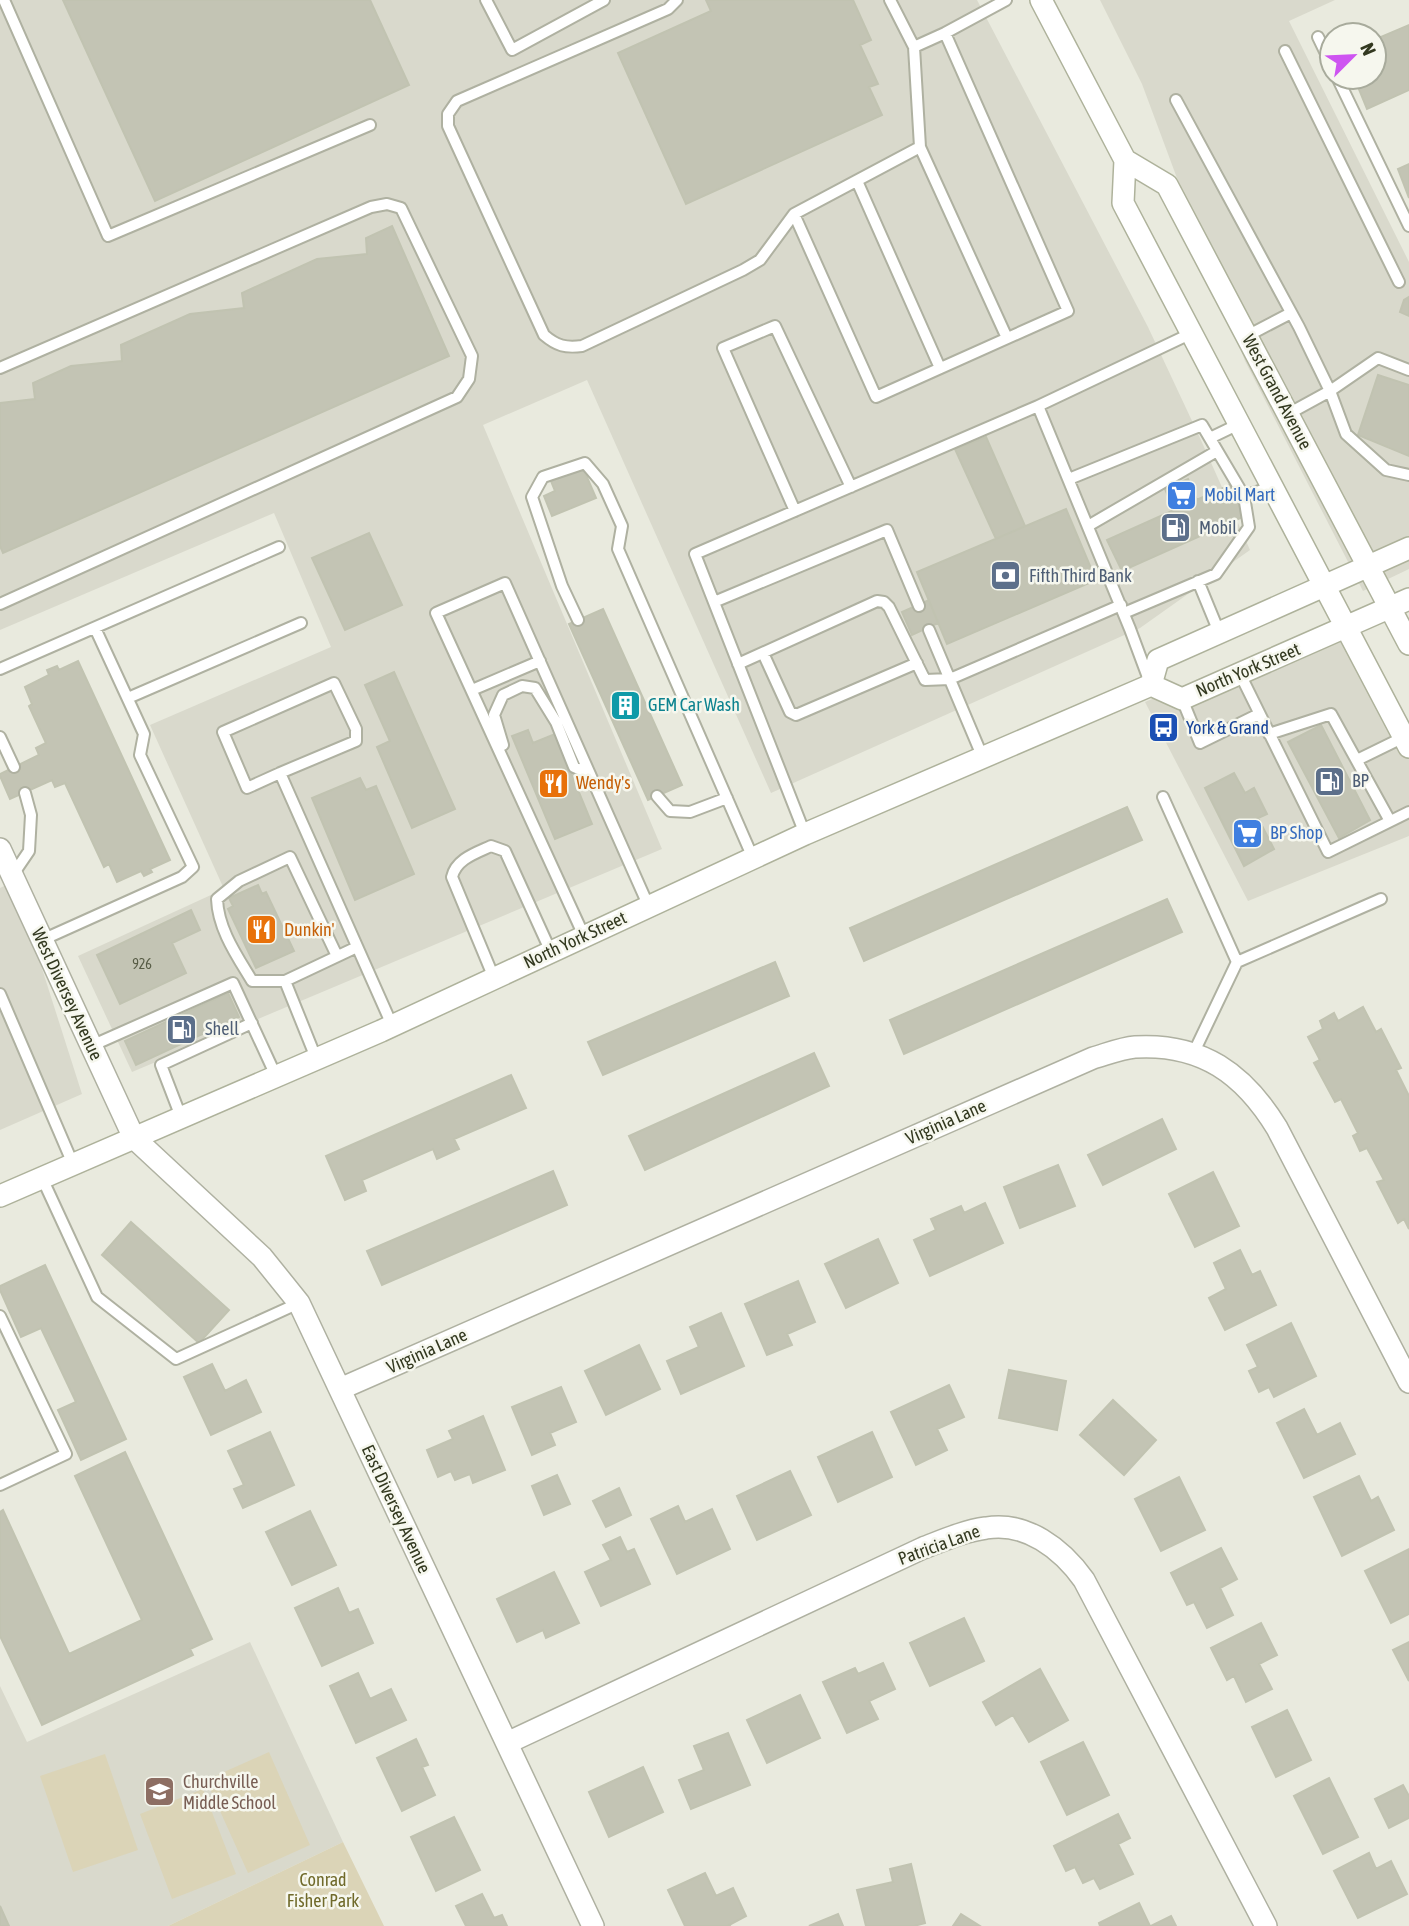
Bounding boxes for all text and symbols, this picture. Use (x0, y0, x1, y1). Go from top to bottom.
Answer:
north arrow (1318, 21, 1388, 91)
text: N (1356, 39, 1381, 59)
street label: West Grand Avenue (1238, 331, 1317, 453)
supermarket icon: Mobil Mart (1164, 478, 1198, 512)
place label: Mobil Mart (1204, 484, 1275, 505)
fuel station icon: Mobil (1159, 511, 1193, 545)
place label: Mobil (1199, 517, 1237, 538)
bank icon: Fifth Third Bank (989, 559, 1023, 593)
place label: Fifth Third Bank (1029, 565, 1132, 586)
street label: North York Street (1193, 638, 1303, 701)
building icon: GEM Car Wash (608, 688, 642, 722)
place label: GEM Car Wash (648, 694, 740, 715)
bus stop icon: York & Grand (1146, 711, 1180, 745)
place label: York & Grand (1186, 717, 1269, 738)
fuel station icon: BP (1312, 764, 1346, 798)
restaurant icon: Wendy's (536, 766, 570, 800)
place label: BP (1352, 770, 1370, 791)
place label: Wendy's (576, 772, 631, 793)
supermarket icon: BP Shop (1230, 816, 1264, 850)
place label: BP Shop (1270, 822, 1323, 843)
street label: North York Street (520, 907, 630, 973)
restaurant icon: Dunkin' (244, 913, 278, 947)
place label: Dunkin' (284, 919, 334, 940)
street label: West Diversey Avenue (28, 924, 107, 1063)
house number: 926 (132, 956, 152, 972)
fuel station icon: Shell (165, 1012, 199, 1046)
place label: Shell (205, 1018, 239, 1039)
street label: Virginia Lane (902, 1095, 989, 1149)
street label: Virginia Lane (383, 1324, 470, 1378)
street label: East Diversey Avenue (358, 1441, 435, 1576)
street label: Patricia Lane (895, 1520, 983, 1569)
place label: Churchville Middle School (183, 1771, 276, 1813)
school or university icon: Churchville Middle School (143, 1775, 177, 1809)
park label: Conrad Fisher Park (287, 1869, 359, 1911)

